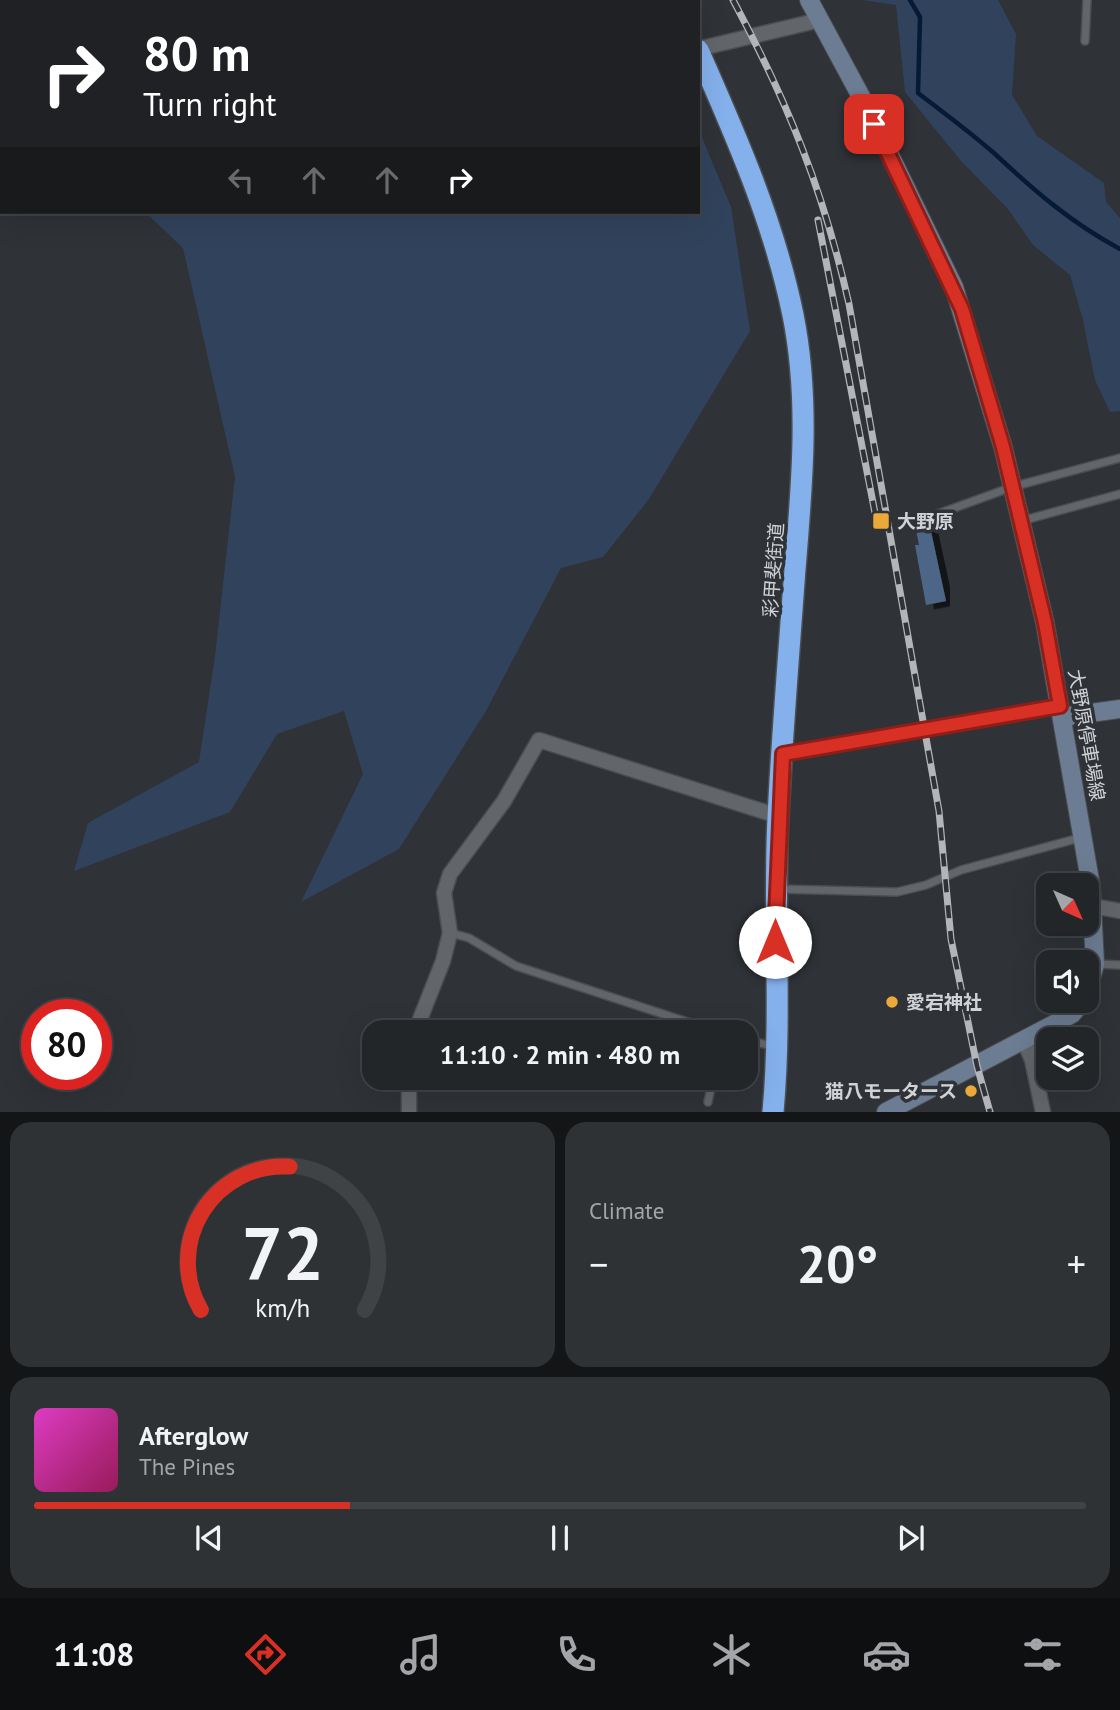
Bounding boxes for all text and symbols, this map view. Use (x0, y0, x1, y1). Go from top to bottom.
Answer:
text: 80 m (143, 21, 250, 85)
icon: right (28, 28, 119, 119)
text: Turn right (143, 83, 277, 125)
pin (844, 94, 904, 154)
icon: arrive (855, 105, 893, 143)
icon: left (222, 161, 260, 199)
icon: ahead (295, 161, 333, 199)
icon: ahead (368, 161, 406, 199)
icon: right (441, 161, 479, 199)
place label: 大野原 (897, 509, 954, 533)
marker: 大野原 (871, 511, 891, 531)
street label: 彩甲斐街道 (758, 522, 788, 618)
street label: 大野原停車場線 (1064, 667, 1110, 803)
north arrow (1036, 873, 1099, 936)
map controls (1036, 873, 1099, 1090)
position arrow (738, 905, 812, 979)
button: sound (1036, 950, 1099, 1013)
place label: 愛宕神社 (906, 990, 982, 1014)
marker: 愛宕神社 (884, 994, 900, 1010)
speed limit sign: 80 (21, 999, 112, 1090)
button: layers (1036, 1027, 1099, 1090)
text: 11:10 · 2 min · 480 m (440, 1038, 680, 1071)
place label: 猫八モータース (825, 1079, 957, 1103)
marker: 猫八モータース (963, 1083, 979, 1099)
text: Climate (589, 1196, 664, 1225)
text: 72 (241, 1207, 324, 1301)
text: 20° (797, 1230, 878, 1297)
text: − (589, 1239, 608, 1288)
text: + (1067, 1239, 1086, 1288)
text: km/h (255, 1292, 310, 1324)
text: Afterglow (139, 1419, 248, 1452)
text: The Pines (139, 1452, 235, 1481)
icon: previous (190, 1519, 228, 1557)
icon: pause (541, 1519, 579, 1557)
icon: next (892, 1519, 930, 1557)
icon: directions (241, 1630, 290, 1679)
icon: music (396, 1630, 445, 1679)
icon: phone (552, 1630, 601, 1679)
icon: climate (707, 1630, 756, 1679)
icon: car (862, 1630, 911, 1679)
icon: filters (1018, 1630, 1067, 1679)
text: 11:08 (53, 1633, 134, 1675)

